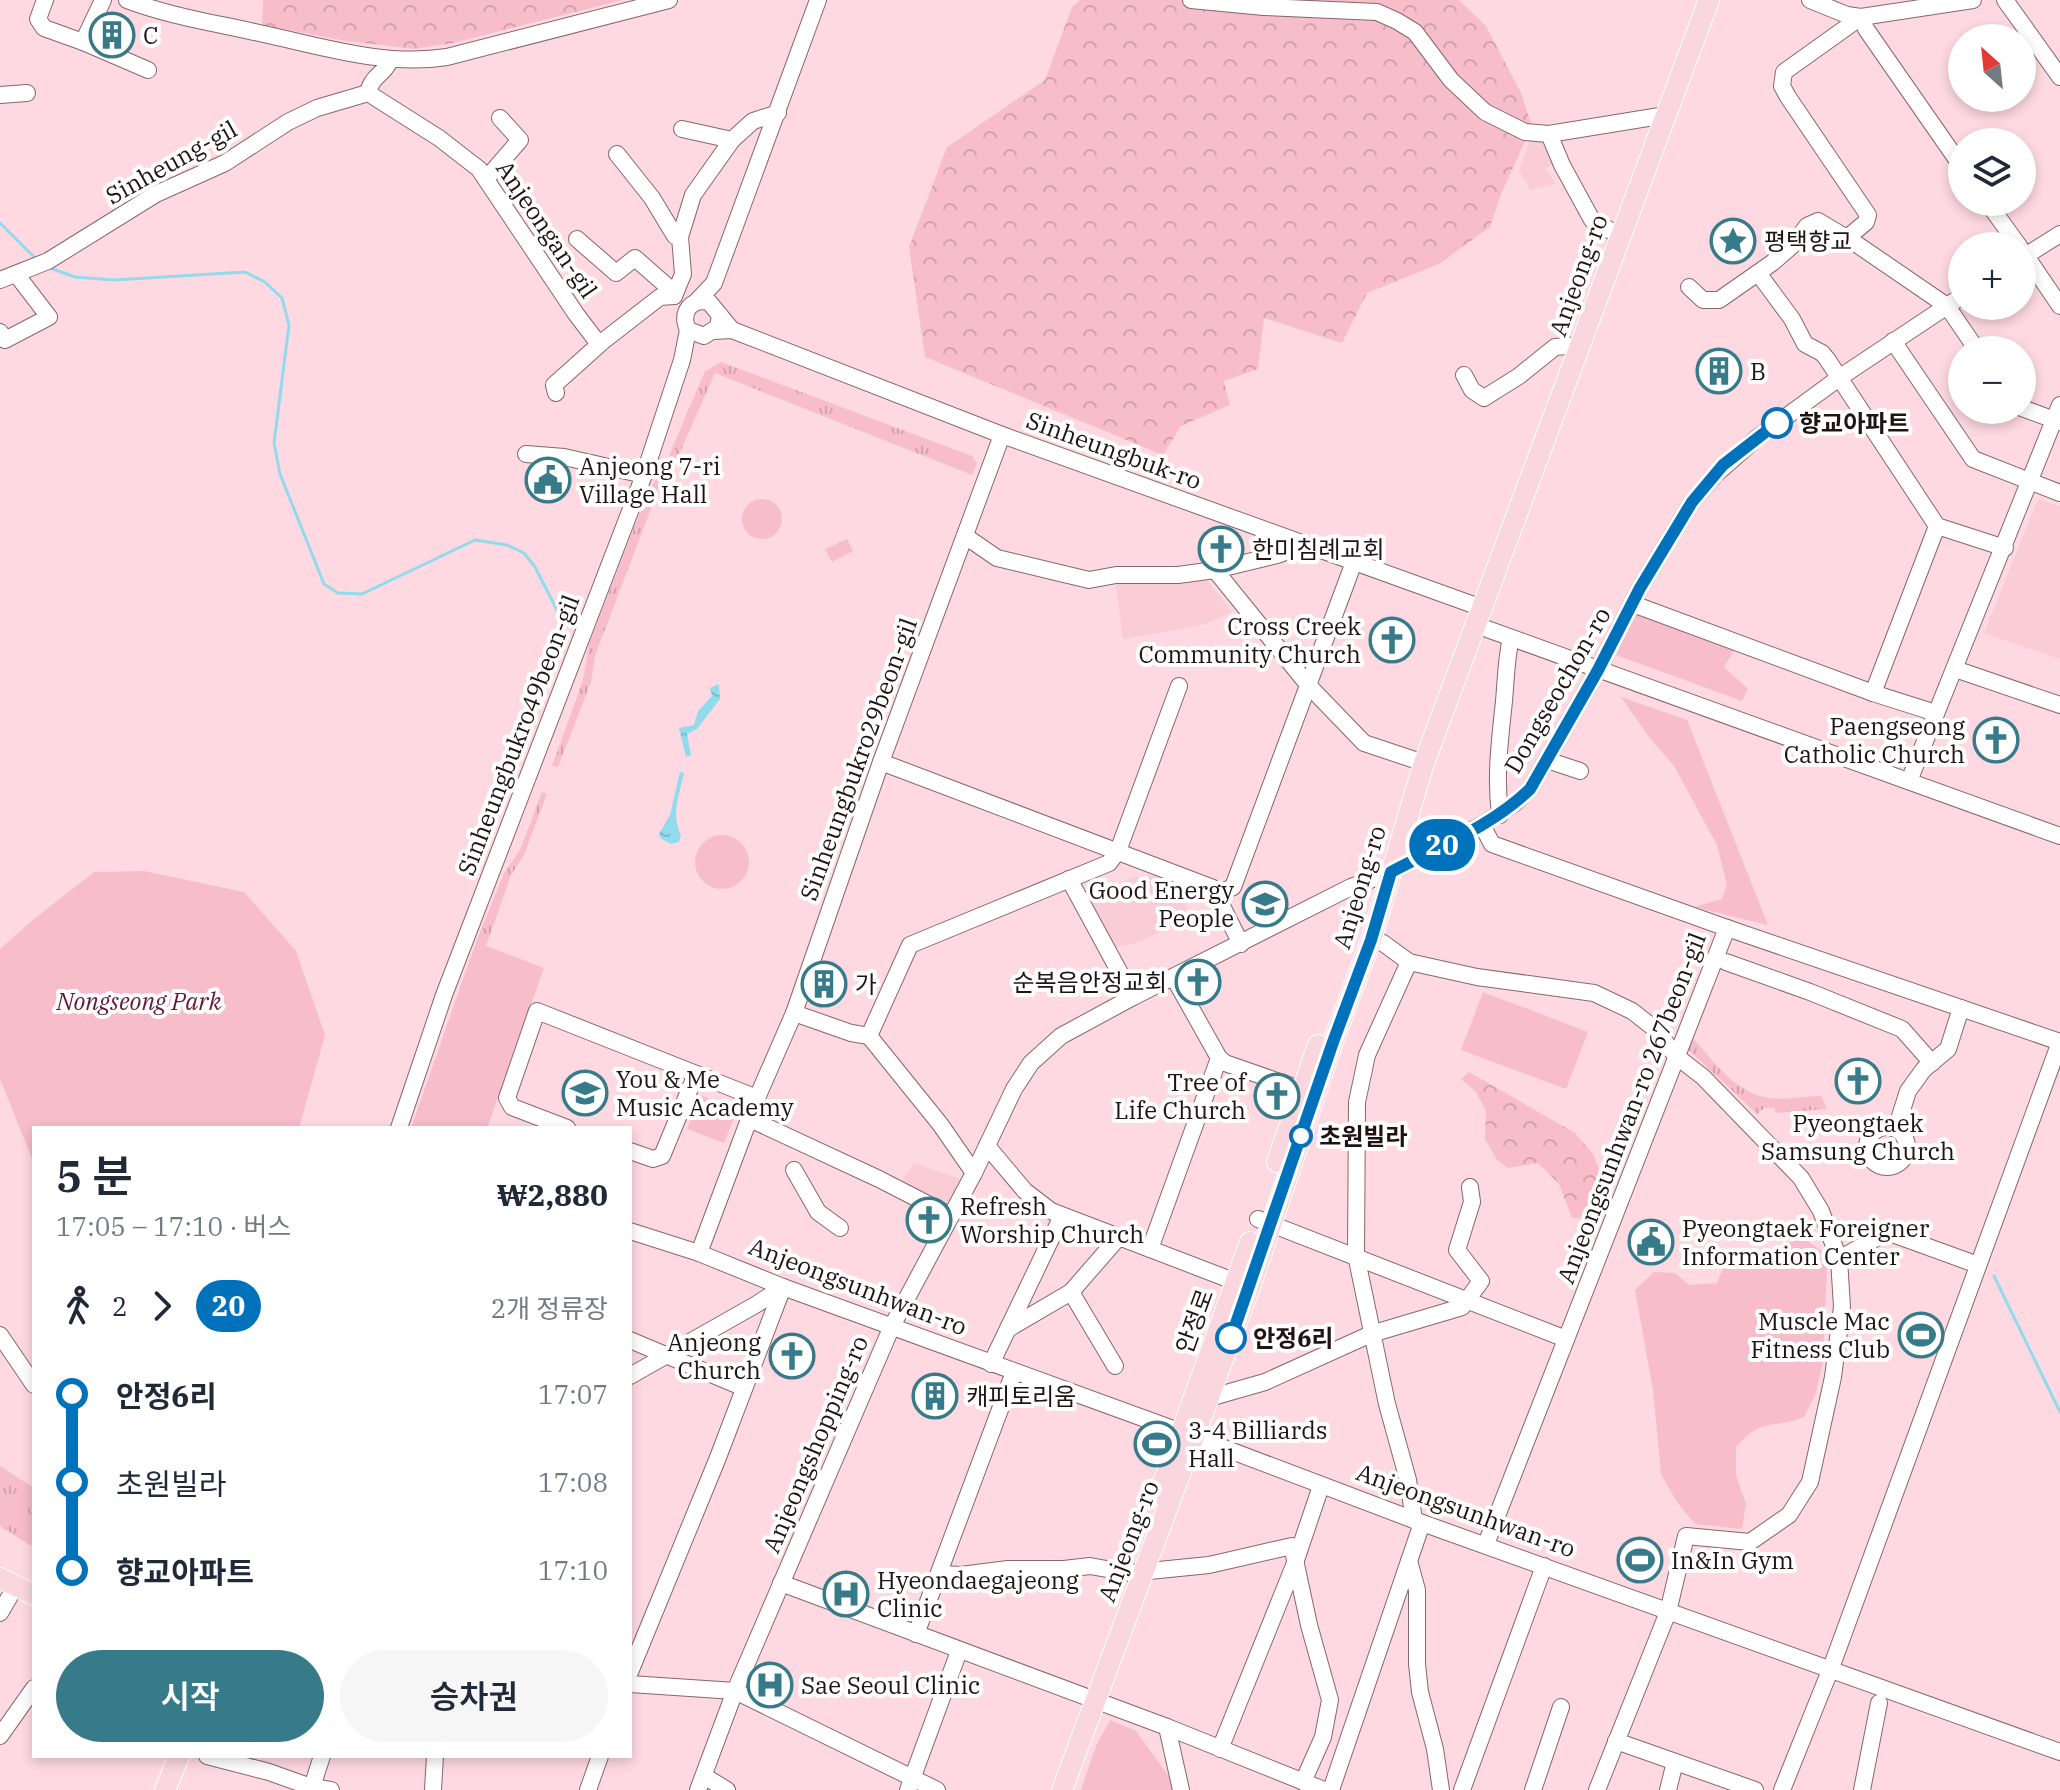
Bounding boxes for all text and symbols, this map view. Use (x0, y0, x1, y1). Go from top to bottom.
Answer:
building icon: C (88, 11, 136, 59)
place label: C (143, 19, 159, 51)
north arrow (1948, 24, 2036, 112)
map controls (1948, 24, 2036, 424)
street label: Sinheung-gil (100, 113, 242, 211)
button: layers (1948, 128, 2036, 216)
street label: Anjeongan-gil (489, 154, 605, 304)
street label: Anjeong-ro (1541, 210, 1615, 340)
place icon: 평택향교 (1709, 217, 1757, 265)
place label: 평택향교 (1764, 225, 1852, 257)
button: + (1948, 232, 2036, 320)
button: − (1948, 336, 2036, 424)
building icon: B (1695, 347, 1743, 395)
place label: B (1750, 355, 1766, 387)
street label: Sinheungbuk-ro (1022, 403, 1206, 497)
place label: 향교아파트 (1799, 407, 1909, 439)
marker: 향교아파트 (1762, 408, 1792, 438)
place label: Anjeong 7-ri Village Hall (579, 450, 720, 510)
public building icon: Anjeong 7-ri Village Hall (524, 456, 572, 504)
church icon: 한미침례교회 (1197, 525, 1245, 573)
place label: 한미침례교회 (1252, 533, 1384, 565)
street label: Sinheungbukro49beon-gil (450, 590, 586, 880)
street label: Dongseochon-ro (1496, 601, 1618, 779)
place label: Cross Creek Community Church (1138, 610, 1361, 670)
street label: Sinheungbukro29beon-gil (792, 613, 924, 905)
church icon: Cross Creek Community Church (1368, 616, 1416, 664)
place label: Paengseong Catholic Church (1784, 710, 1965, 770)
church icon: Paengseong Catholic Church (1972, 716, 2020, 764)
line badge: 20 (1406, 819, 1478, 871)
street label: Anjeong-ro (1325, 821, 1393, 953)
text: 20 (1425, 826, 1459, 863)
place label: Good Energy People (1089, 874, 1234, 934)
school or university icon: Good Energy People (1241, 880, 1289, 928)
street label: Anjeongsunhwan-ro 267beon-gil (1549, 928, 1713, 1288)
church icon: 순복음안정교회 (1174, 958, 1222, 1006)
building icon: 가 (800, 960, 848, 1008)
place label: 순복음안정교회 (1012, 966, 1167, 998)
place label: 가 (855, 968, 877, 1000)
park label: Nongseong Park (55, 985, 222, 1017)
church icon: Pyeongtaek Samsung Church (1834, 1057, 1882, 1105)
place label: You & Me Music Academy (616, 1063, 794, 1123)
place label: Tree of Life Church (1114, 1066, 1248, 1126)
school or university icon: You & Me Music Academy (561, 1069, 609, 1117)
church icon: Tree of Life Church (1253, 1072, 1301, 1120)
place label: Pyeongtaek Samsung Church (1761, 1107, 1955, 1167)
place label: 초원빌라 (1319, 1120, 1407, 1152)
marker: 초원빌라 (1290, 1125, 1312, 1147)
text: 5 분 (56, 1147, 133, 1204)
text: ₩2,880 (497, 1175, 608, 1214)
place label: Refresh Worship Church (960, 1190, 1144, 1250)
church icon: Refresh Worship Church (905, 1196, 953, 1244)
text: 17:05 – 17:10 · 버스 (56, 1209, 291, 1243)
place label: Pyeongtaek Foreigner Information Center (1682, 1212, 1930, 1272)
public building icon: Pyeongtaek Foreigner Information Center (1627, 1218, 1675, 1266)
street label: Anjeongsunhwan-ro (744, 1230, 972, 1342)
icon: walk (56, 1284, 100, 1328)
icon: forward (140, 1284, 184, 1328)
street label: 안정로 (1168, 1284, 1220, 1358)
text: 20 (212, 1287, 245, 1324)
text: 2 (112, 1289, 128, 1323)
text: 2개 정류장 (491, 1291, 608, 1325)
place label: Muscle Mac Fitness Club (1751, 1305, 1890, 1365)
sports icon: Muscle Mac Fitness Club (1897, 1311, 1945, 1359)
place label: 안정6리 (1253, 1322, 1334, 1354)
marker: 안정6리 (1216, 1323, 1246, 1353)
place label: Anjeong Church (667, 1326, 761, 1386)
street label: Anjeongshopping-ro (755, 1330, 875, 1558)
church icon: Anjeong Church (768, 1332, 816, 1380)
building icon: 캐피토리움 (911, 1372, 959, 1420)
text: 안정6리 (116, 1376, 217, 1415)
text: 17:07 (538, 1377, 608, 1411)
place label: 캐피토리움 (966, 1380, 1076, 1412)
place label: 3-4 Billiards Hall (1188, 1414, 1327, 1474)
sports icon: 3-4 Billiards Hall (1133, 1420, 1181, 1468)
street label: Anjeongsunhwan-ro (1352, 1455, 1580, 1565)
text: 초원빌라 (116, 1464, 226, 1503)
text: 17:08 (538, 1465, 608, 1499)
street label: Anjeong-ro (1090, 1476, 1166, 1606)
sports icon: In&In Gym (1616, 1536, 1664, 1584)
place label: In&In Gym (1671, 1544, 1794, 1576)
text: 향교아파트 (116, 1552, 254, 1591)
text: 17:10 (538, 1553, 608, 1587)
place label: Hyeondaegajeong Clinic (877, 1564, 1079, 1624)
hospital icon: Hyeondaegajeong Clinic (822, 1570, 870, 1618)
button: 시작 (56, 1650, 324, 1742)
button: 승차권 (340, 1650, 608, 1742)
hospital icon: Sae Seoul Clinic (746, 1661, 794, 1709)
place label: Sae Seoul Clinic (801, 1669, 980, 1701)

